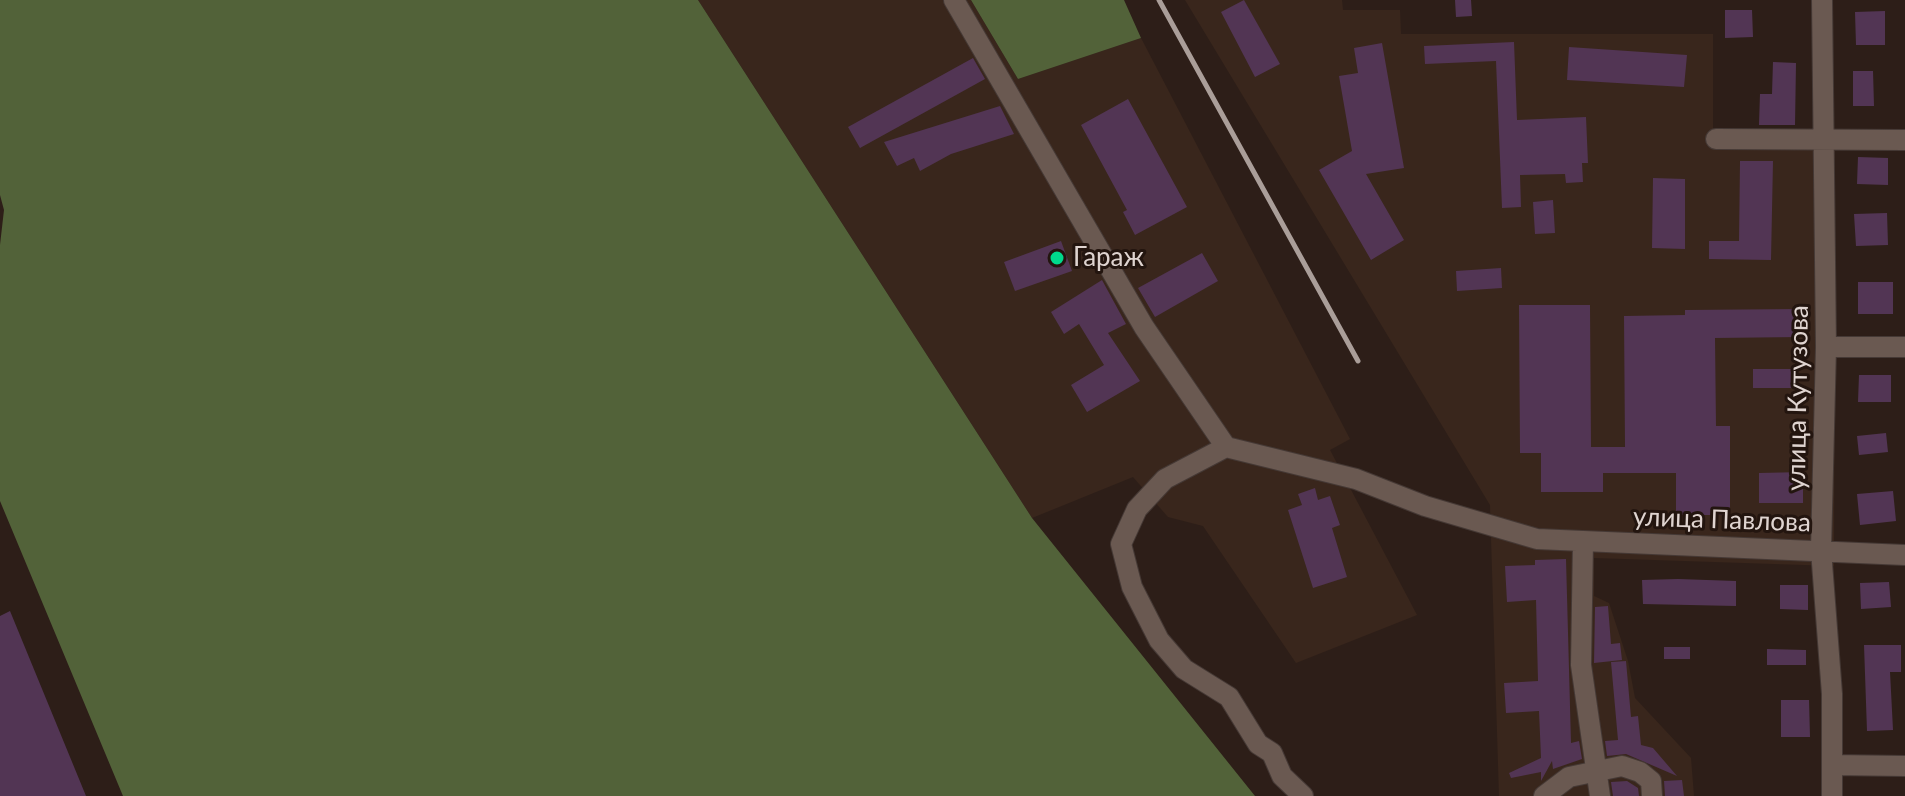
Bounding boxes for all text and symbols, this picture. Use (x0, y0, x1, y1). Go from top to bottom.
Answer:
place label: Гараж (1073, 242, 1144, 274)
marker: Гараж (1048, 249, 1066, 267)
street label: улица Кутузова (1781, 305, 1815, 491)
street label: улица Павлова (1632, 501, 1812, 539)

